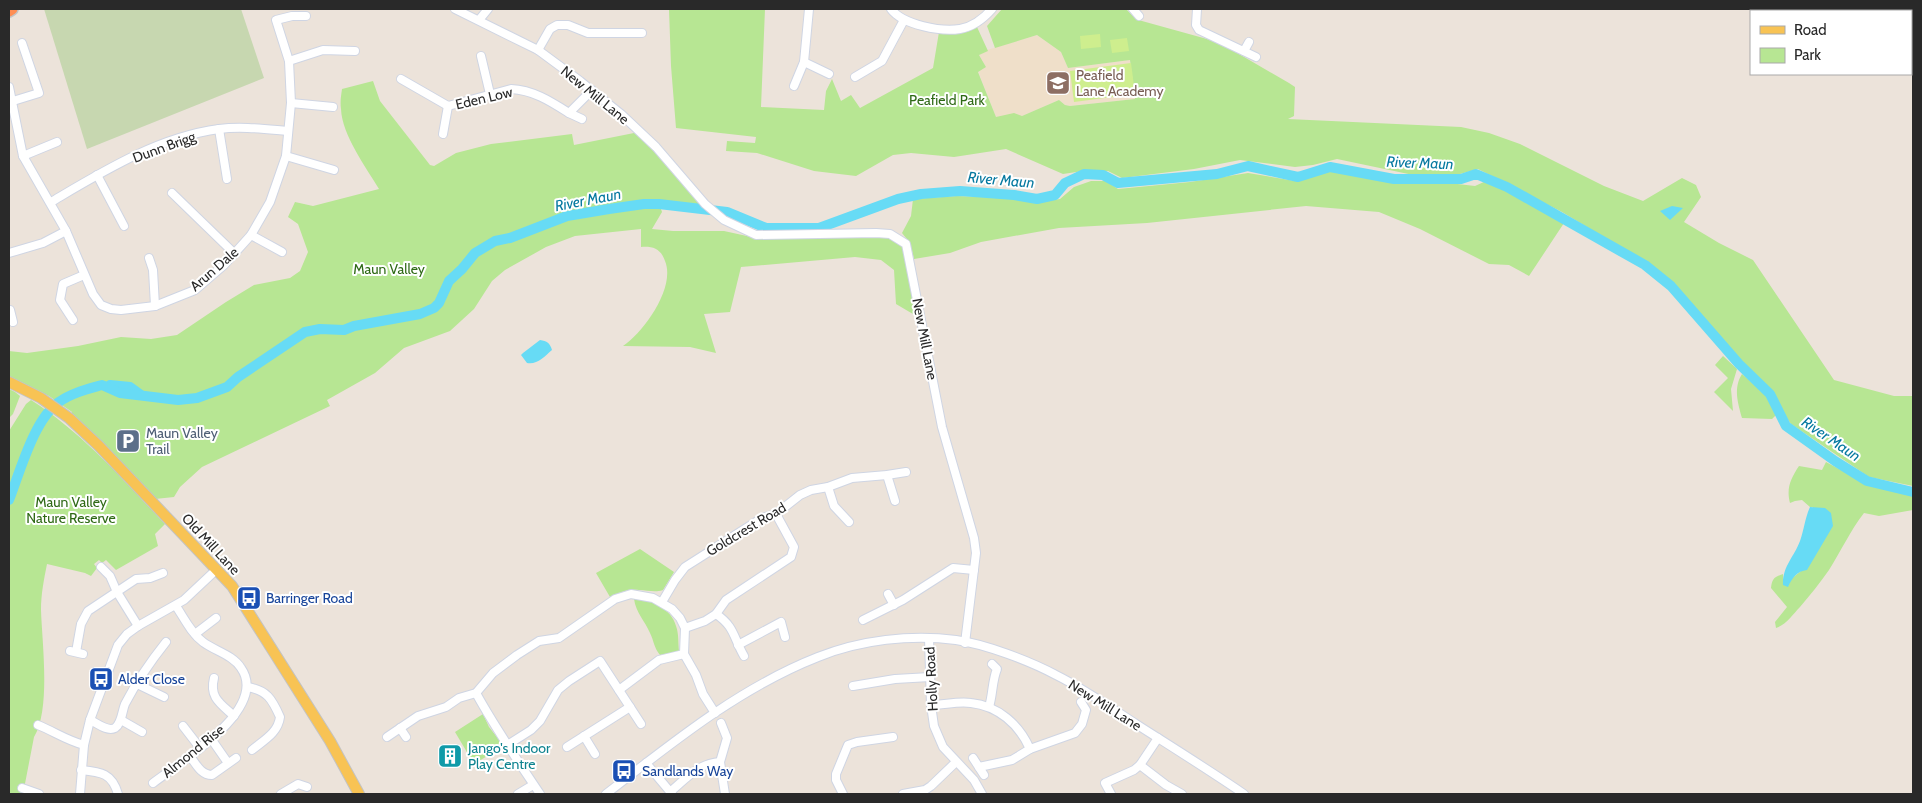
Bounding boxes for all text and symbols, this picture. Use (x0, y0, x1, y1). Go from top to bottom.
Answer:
legend (1750, 10, 1912, 75)
text: Road (1794, 21, 1827, 39)
text: Park (1794, 46, 1821, 64)
street label: New Mill Lane (557, 62, 633, 128)
place label: Peafield Lane Academy (1076, 66, 1164, 100)
school or university icon: Peafield Lane Academy (1045, 70, 1071, 96)
street label: Eden Low (454, 83, 514, 113)
park label: Peafield Park (909, 91, 986, 109)
street label: Dunn Brigg (130, 127, 199, 167)
water label: River Maun (1386, 153, 1454, 173)
water label: River Maun (967, 168, 1035, 192)
water label: River Maun (553, 185, 623, 215)
street label: Arun Dale (186, 243, 242, 295)
park label: Maun Valley (353, 260, 425, 278)
street label: New Mill Lane (908, 297, 942, 381)
water label: River Maun (1798, 413, 1864, 465)
place label: Maun Valley Trail (146, 424, 218, 458)
parking icon: Maun Valley Trail (115, 428, 141, 454)
park label: Maun Valley Nature Reserve (26, 493, 116, 527)
street label: Goldcrest Road (703, 498, 789, 560)
street label: Old Mill Lane (178, 510, 244, 578)
bus stop icon: Barringer Road (236, 585, 262, 611)
place label: Barringer Road (266, 589, 353, 607)
street label: Holly Road (920, 646, 942, 712)
bus stop icon: Alder Close (88, 666, 114, 692)
place label: Alder Close (118, 670, 185, 688)
street label: New Mill Lane (1065, 675, 1145, 735)
street label: Almond Rise (158, 720, 228, 782)
place label: Jango's Indoor Play Centre (467, 739, 551, 773)
building icon: Jango's Indoor Play Centre (437, 743, 463, 769)
bus stop icon: Sandlands Way (611, 758, 637, 784)
place label: Sandlands Way (642, 762, 733, 780)

